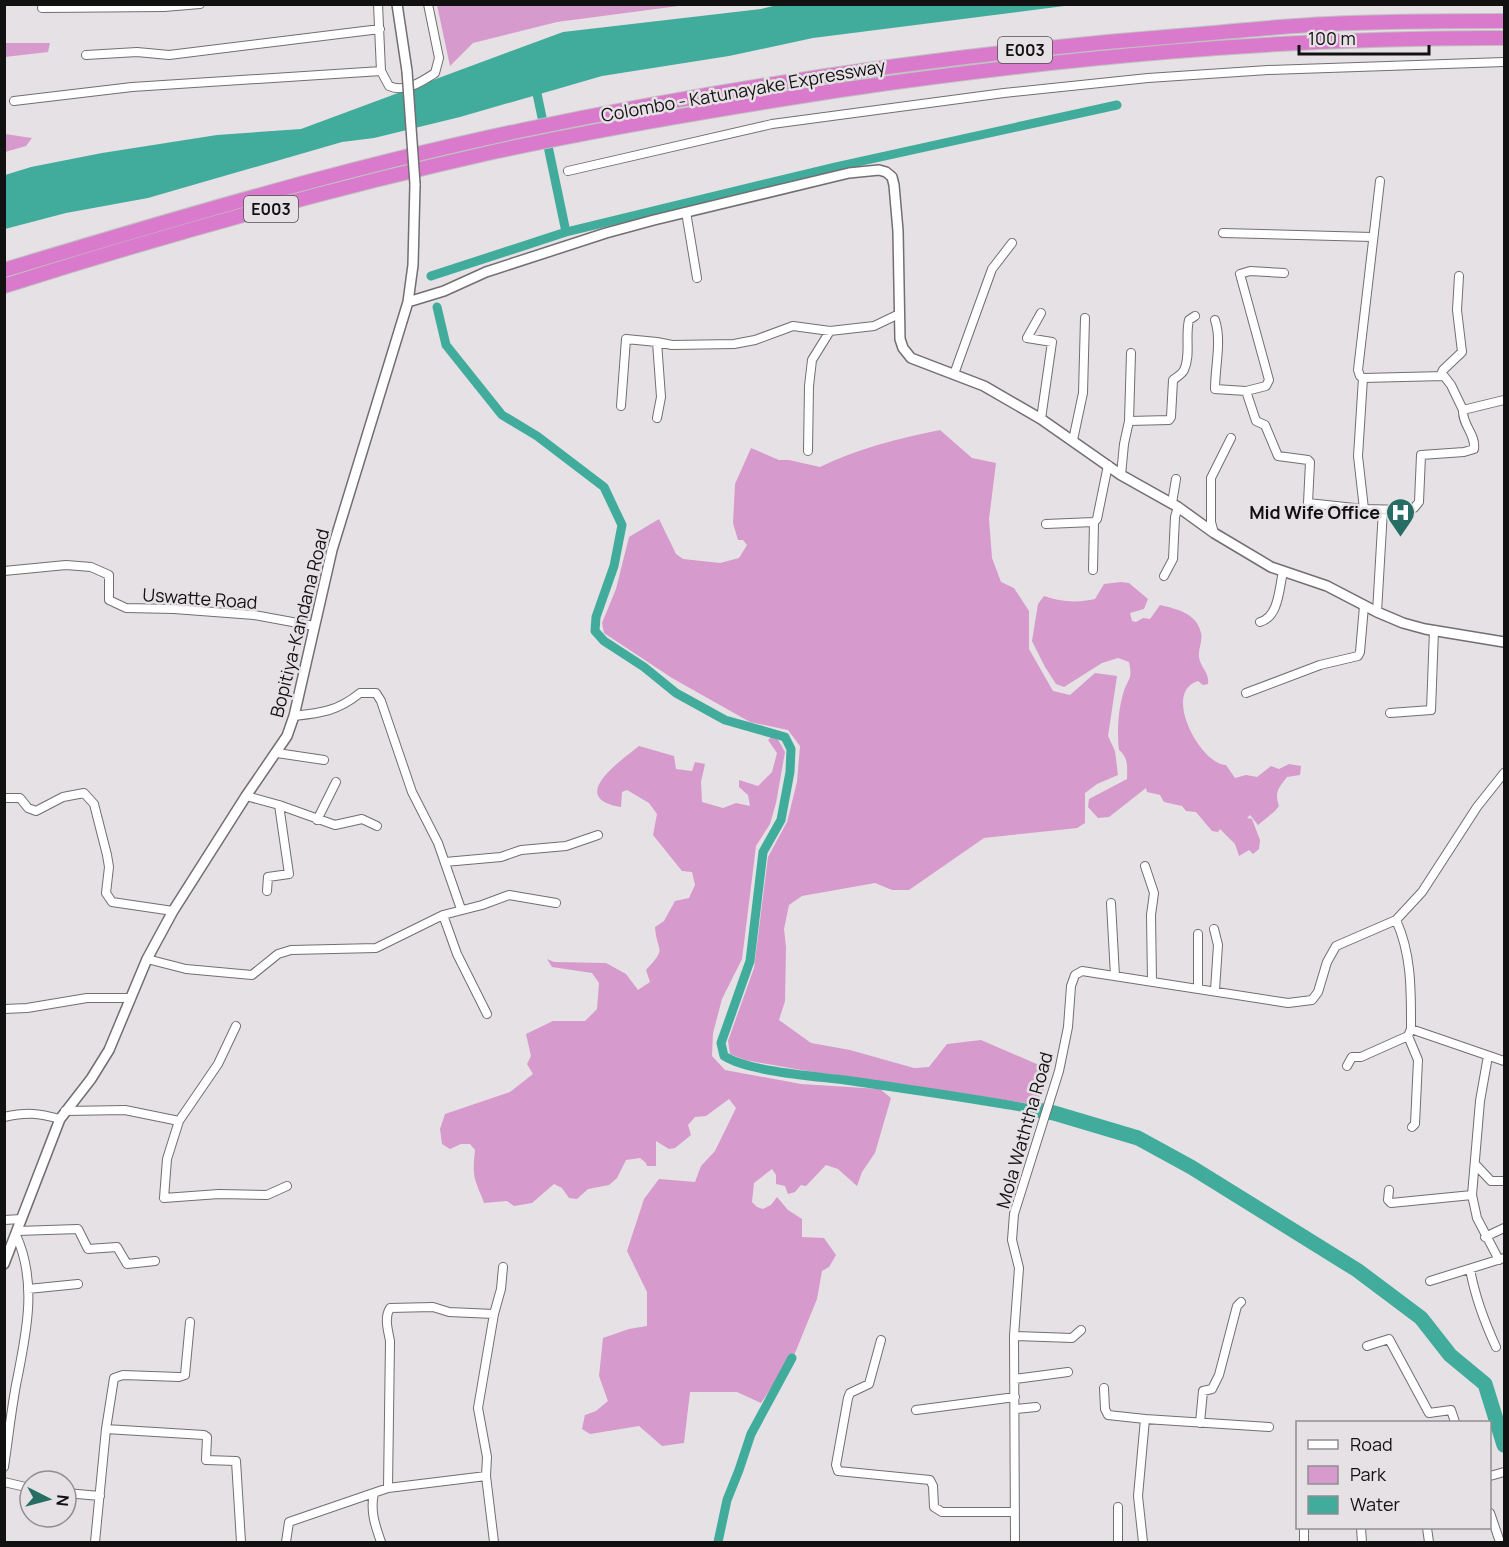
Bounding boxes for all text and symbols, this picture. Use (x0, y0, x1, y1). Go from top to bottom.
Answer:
scale bar (1299, 18, 1430, 56)
text: 100 m (1308, 26, 1356, 50)
road number: E003 (998, 37, 1052, 63)
street label: Colombo - Katunayake Expressway (599, 53, 888, 127)
road number: E003 (244, 196, 298, 222)
hospital icon: Mid Wife Office (1385, 496, 1417, 538)
place label: Mid Wife Office (1249, 500, 1380, 524)
street label: Bopitiya-Kandana Road (264, 526, 334, 720)
street label: Uswatte Road (142, 582, 258, 614)
street label: Mola Waththa Road (990, 1049, 1058, 1211)
legend (1296, 1421, 1491, 1529)
text: Road (1350, 1432, 1393, 1456)
text: Park (1350, 1462, 1387, 1486)
north arrow (18, 1469, 78, 1529)
text: Water (1350, 1492, 1400, 1516)
text: N (51, 1494, 74, 1507)

